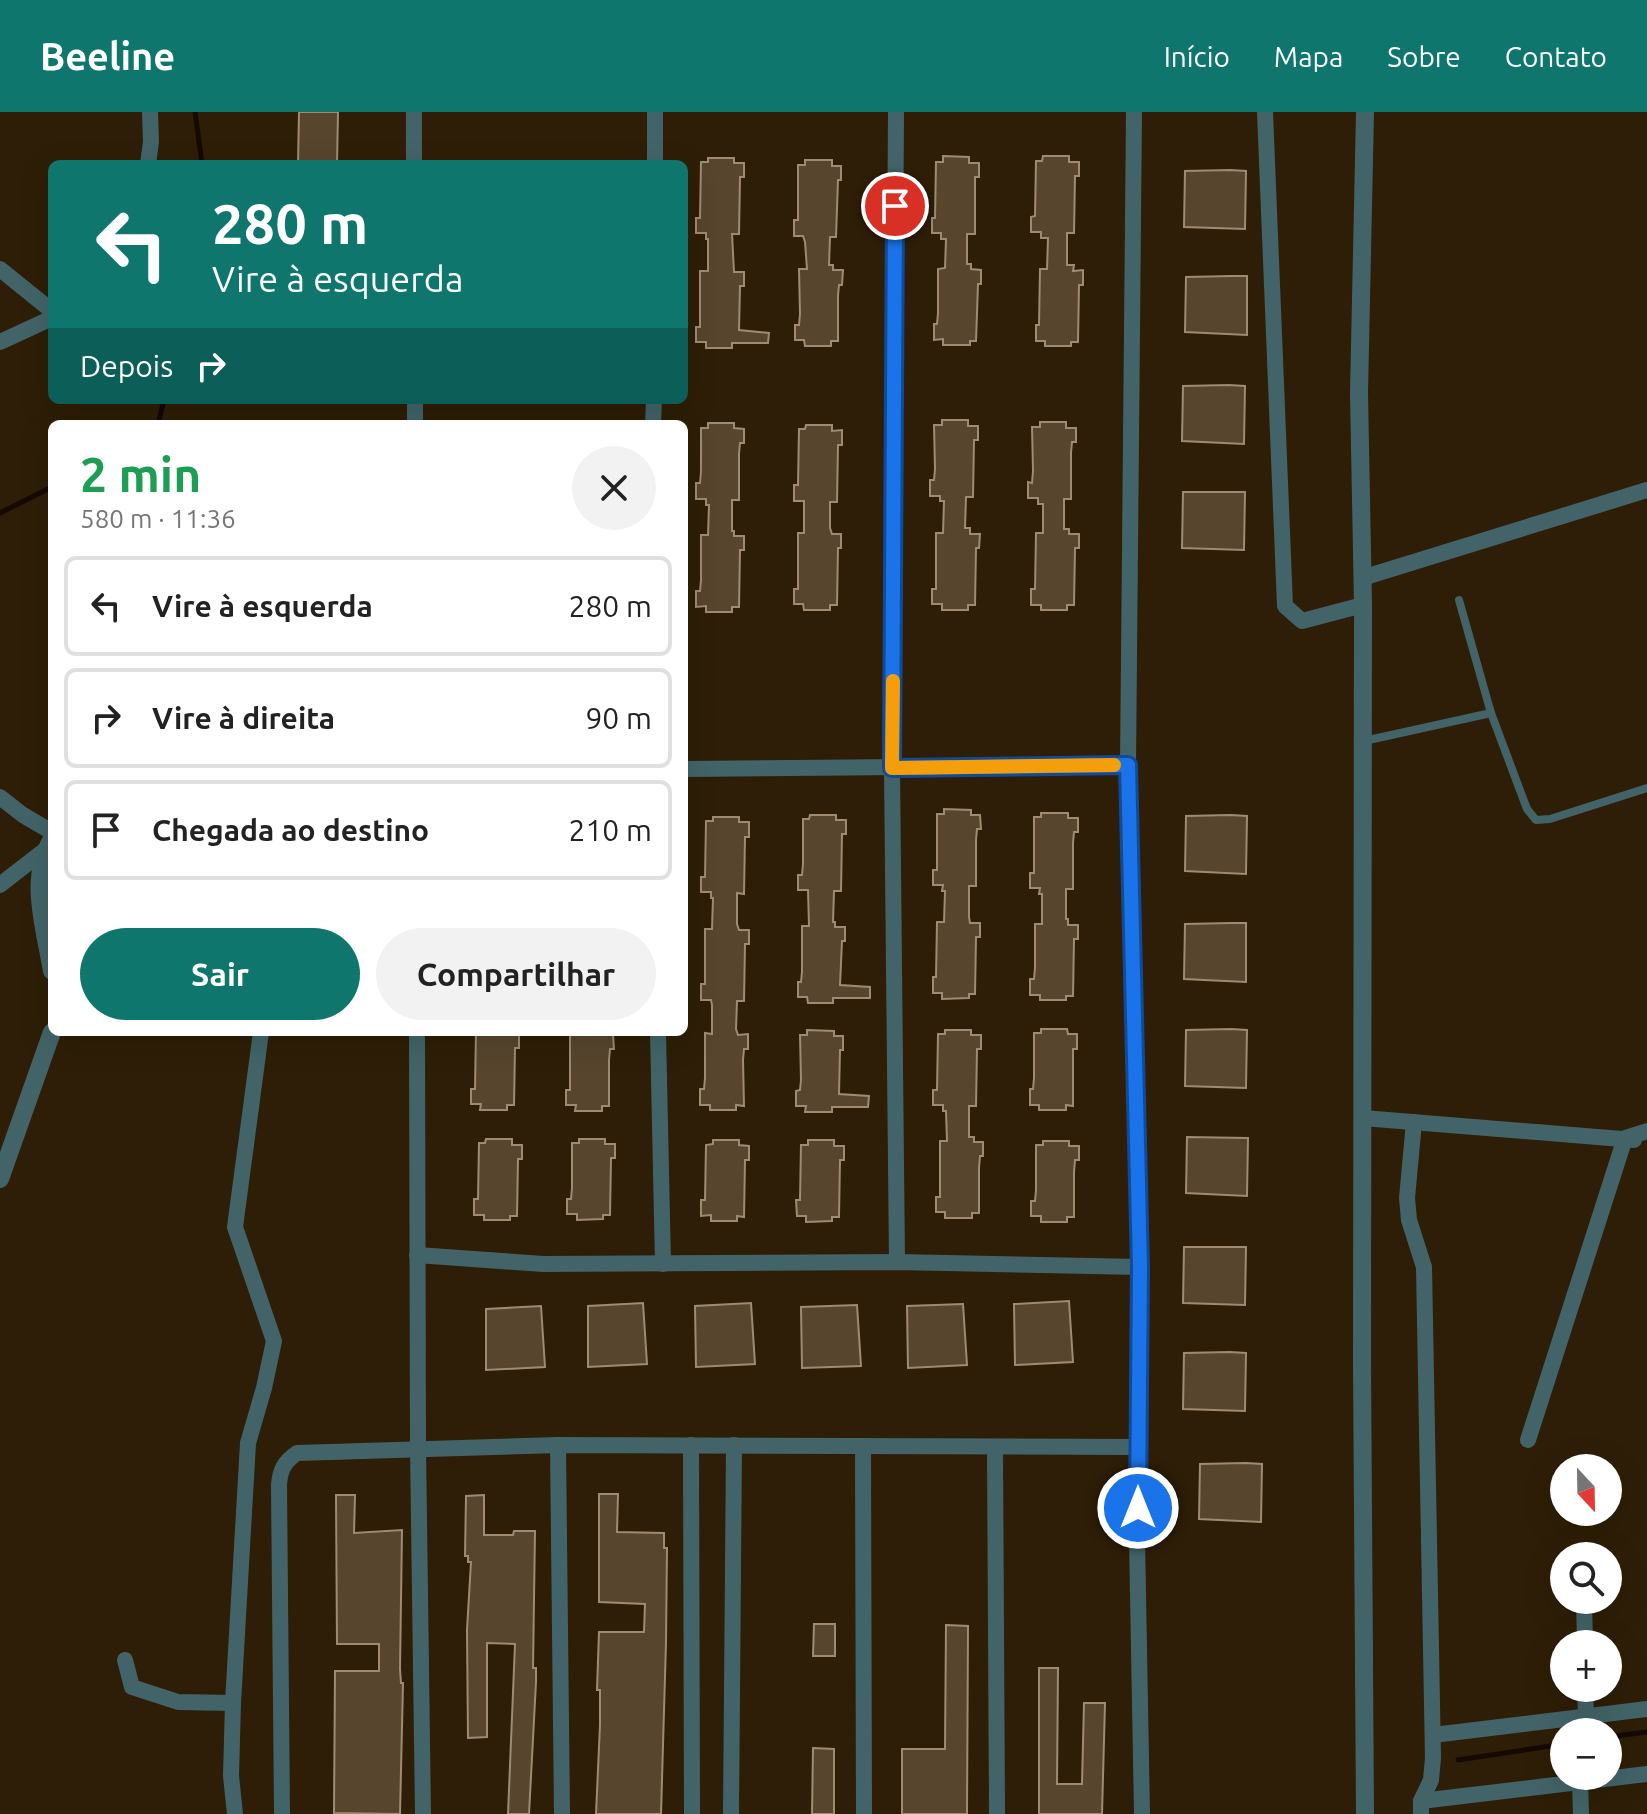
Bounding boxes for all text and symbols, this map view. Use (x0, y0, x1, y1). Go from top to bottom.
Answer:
text: Beeline (40, 35, 175, 77)
text: Início (1164, 41, 1230, 72)
text: Mapa (1274, 41, 1343, 72)
text: Sobre (1387, 41, 1461, 72)
text: Contato (1505, 41, 1607, 72)
pin (861, 172, 929, 240)
icon: arrive (873, 184, 917, 228)
icon: left (80, 192, 184, 296)
text: 280 m (212, 192, 368, 255)
text: Vire à esquerda (212, 258, 463, 299)
icon: right (189, 344, 233, 388)
text: Depois (80, 349, 173, 383)
button: close (572, 446, 656, 530)
text: 2 min (80, 447, 201, 501)
text: 580 m · 11:36 (80, 504, 236, 533)
icon: left (84, 584, 128, 628)
text: Vire à esquerda (152, 589, 373, 623)
text: 280 m (568, 589, 652, 623)
icon: right (84, 696, 128, 740)
text: Vire à direita (152, 701, 335, 735)
text: 90 m (585, 701, 652, 735)
icon: arrive (84, 808, 128, 852)
text: Chegada ao destino (152, 813, 429, 847)
text: 210 m (568, 813, 652, 847)
button: Sair (80, 928, 360, 1020)
button: Compartilhar (376, 928, 656, 1020)
north arrow (1550, 1454, 1622, 1526)
map controls (1550, 1454, 1622, 1790)
position arrow (1096, 1466, 1180, 1550)
button: search (1550, 1542, 1622, 1614)
button: + (1550, 1630, 1622, 1702)
button: − (1550, 1718, 1622, 1790)

